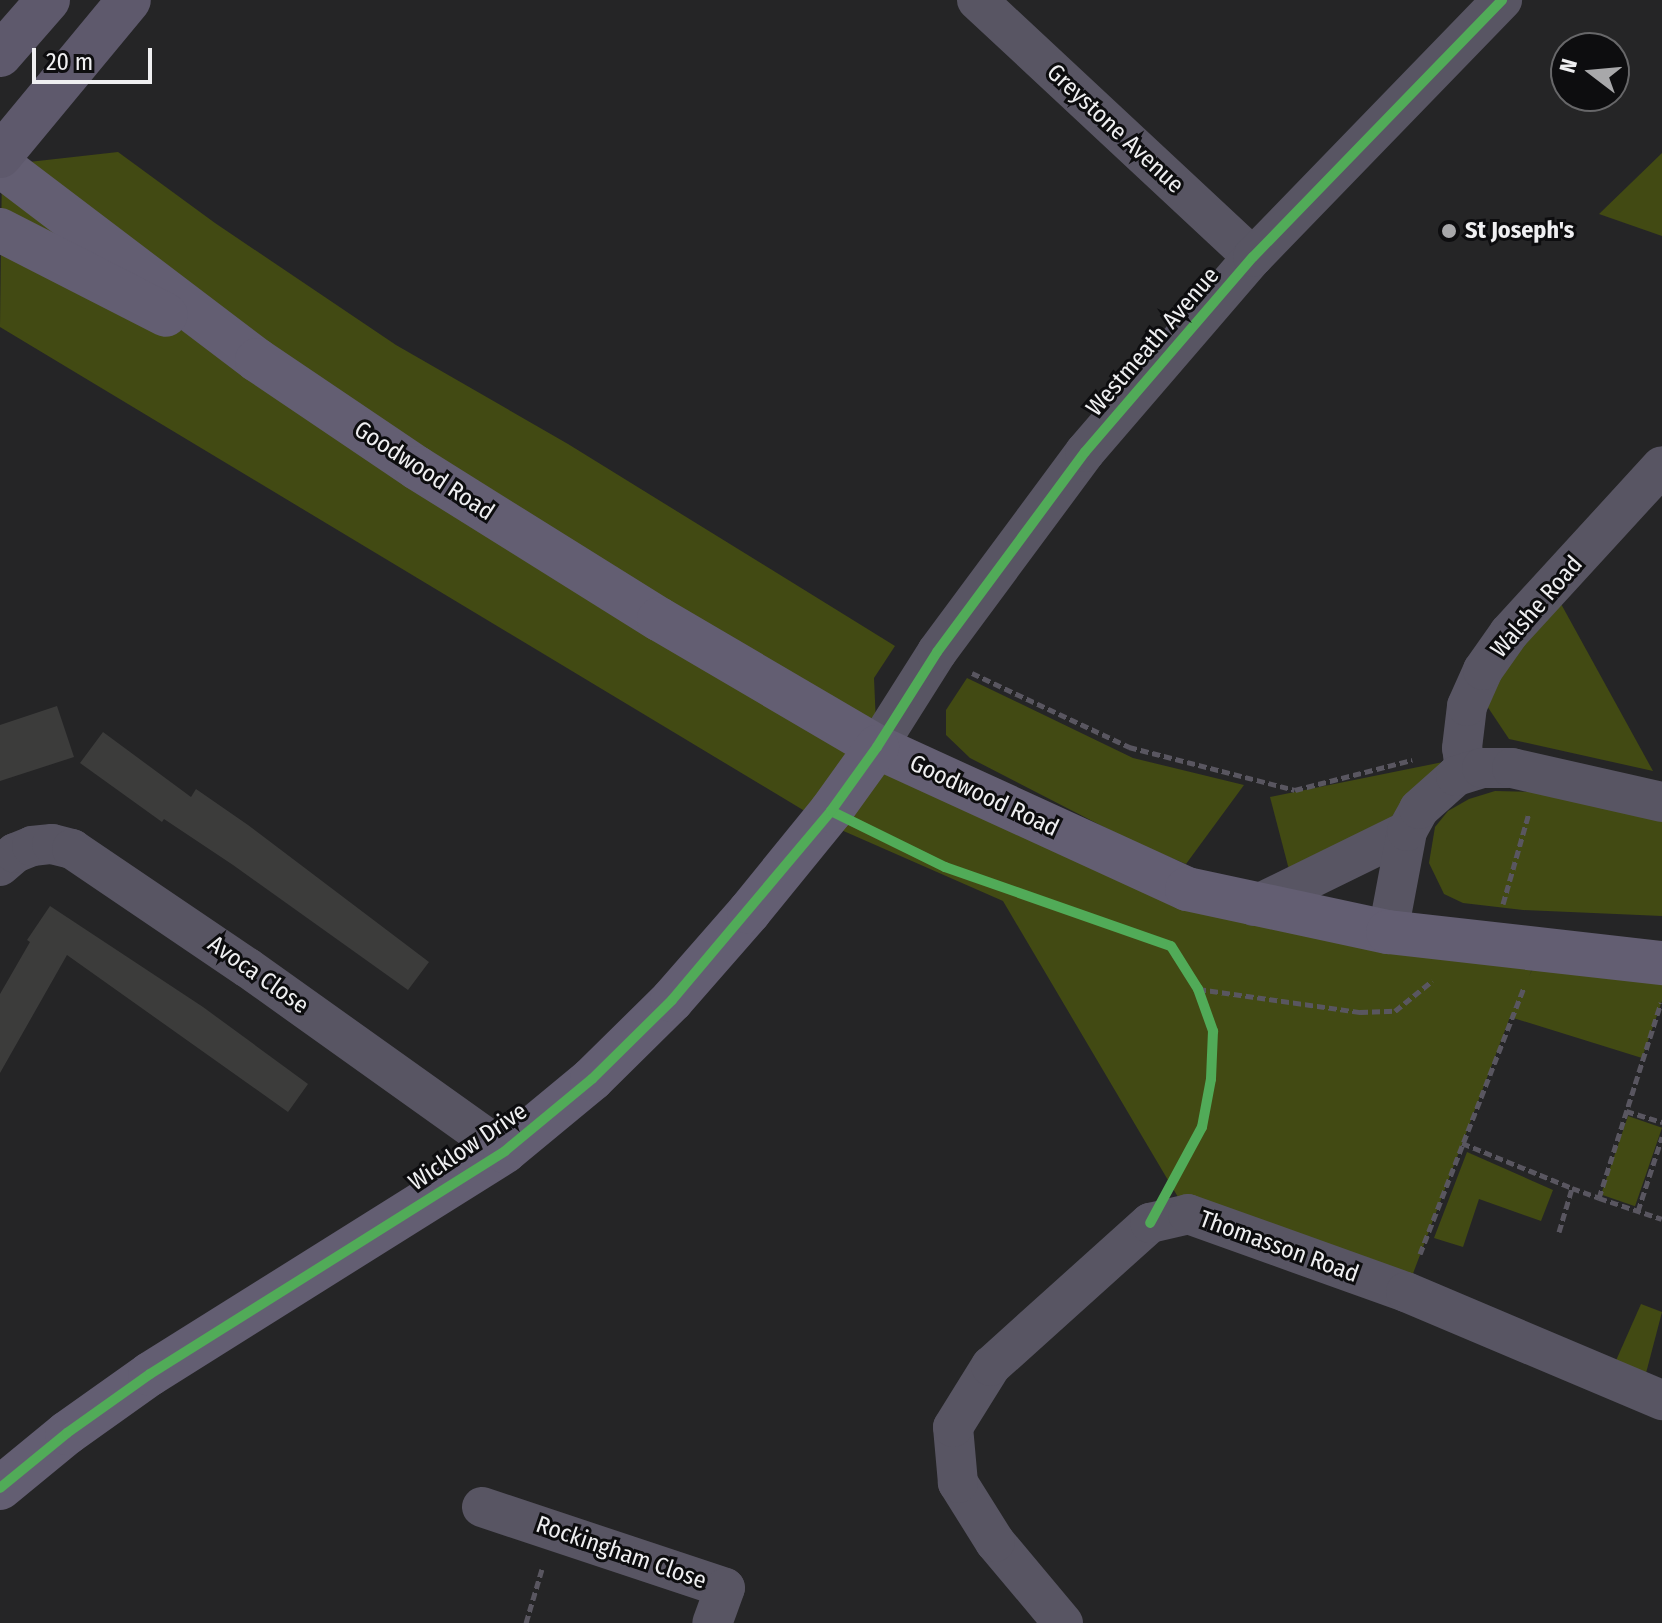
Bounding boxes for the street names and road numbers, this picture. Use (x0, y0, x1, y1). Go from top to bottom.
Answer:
street label: Greystone Avenue (1041, 58, 1189, 200)
street label: Westmeath Avenue (1081, 262, 1225, 422)
street label: Goodwood Road (349, 415, 499, 527)
street label: Walshe Road (1485, 550, 1589, 664)
street label: Goodwood Road (905, 749, 1063, 843)
street label: Avoca Close (202, 930, 314, 1020)
street label: Wicklow Drive (403, 1097, 533, 1197)
street label: Thomasson Road (1195, 1205, 1363, 1289)
street label: Rockingham Close (532, 1510, 710, 1596)

